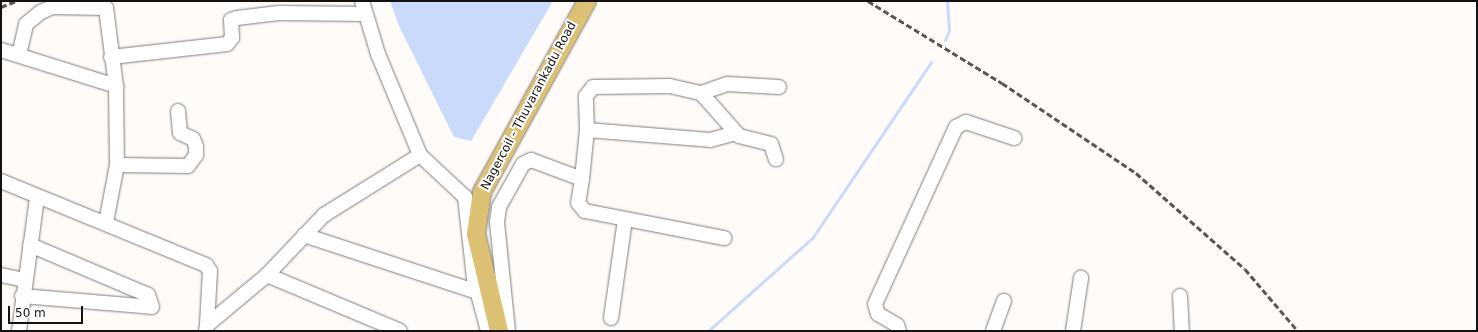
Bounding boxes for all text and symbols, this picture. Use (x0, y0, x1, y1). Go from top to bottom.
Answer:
street label: Nagercoil - Thuvarankadu Road (478, 19, 580, 193)
scale bar (10, 298, 85, 324)
text: 50 m (15, 306, 46, 320)

